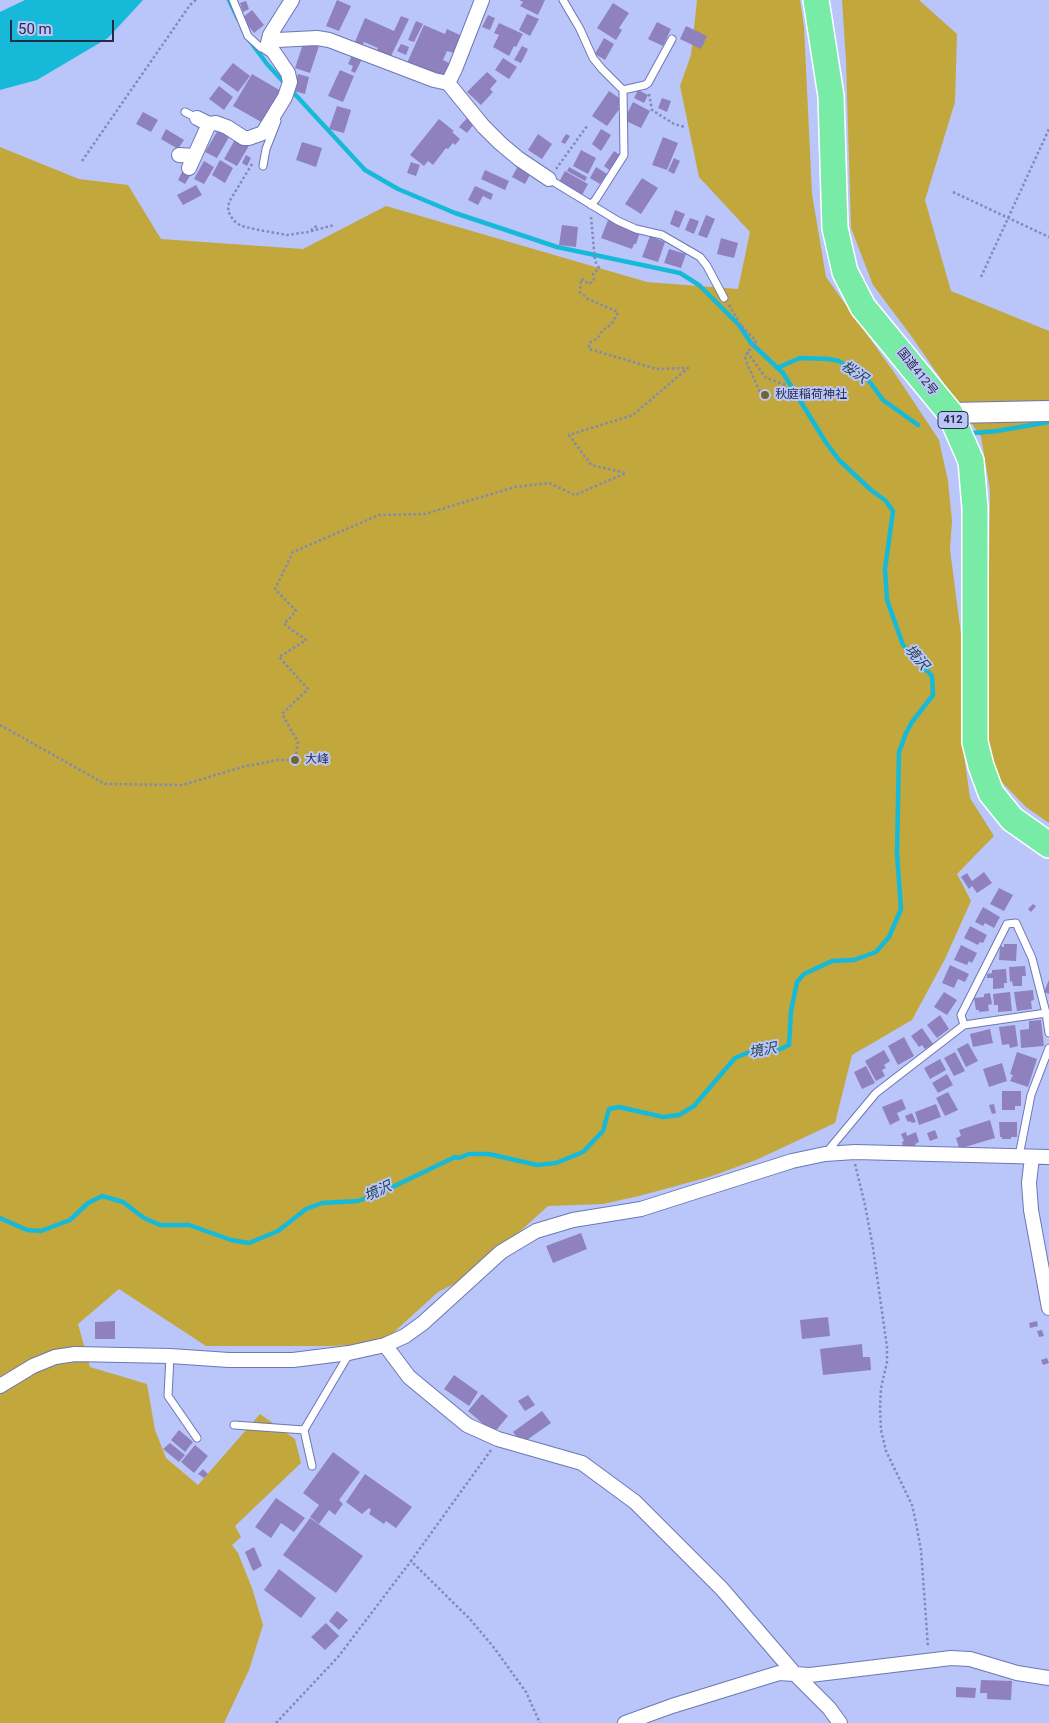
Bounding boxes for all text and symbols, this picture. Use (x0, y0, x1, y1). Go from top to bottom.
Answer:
scale bar (12, 10, 116, 42)
text: 50 m (18, 20, 52, 38)
street label: 国道412号 (894, 346, 940, 398)
water label: 桜沢 (838, 358, 870, 388)
place label: 秋庭稲荷神社 (775, 388, 847, 402)
marker: 秋庭稲荷神社 (759, 389, 771, 401)
road number: 412 (938, 412, 968, 428)
water label: 境沢 (900, 642, 932, 674)
place label: 大峰 (305, 753, 329, 767)
marker: 大峰 (289, 754, 301, 766)
water label: 境沢 (748, 1040, 778, 1062)
water label: 境沢 (362, 1179, 394, 1205)

